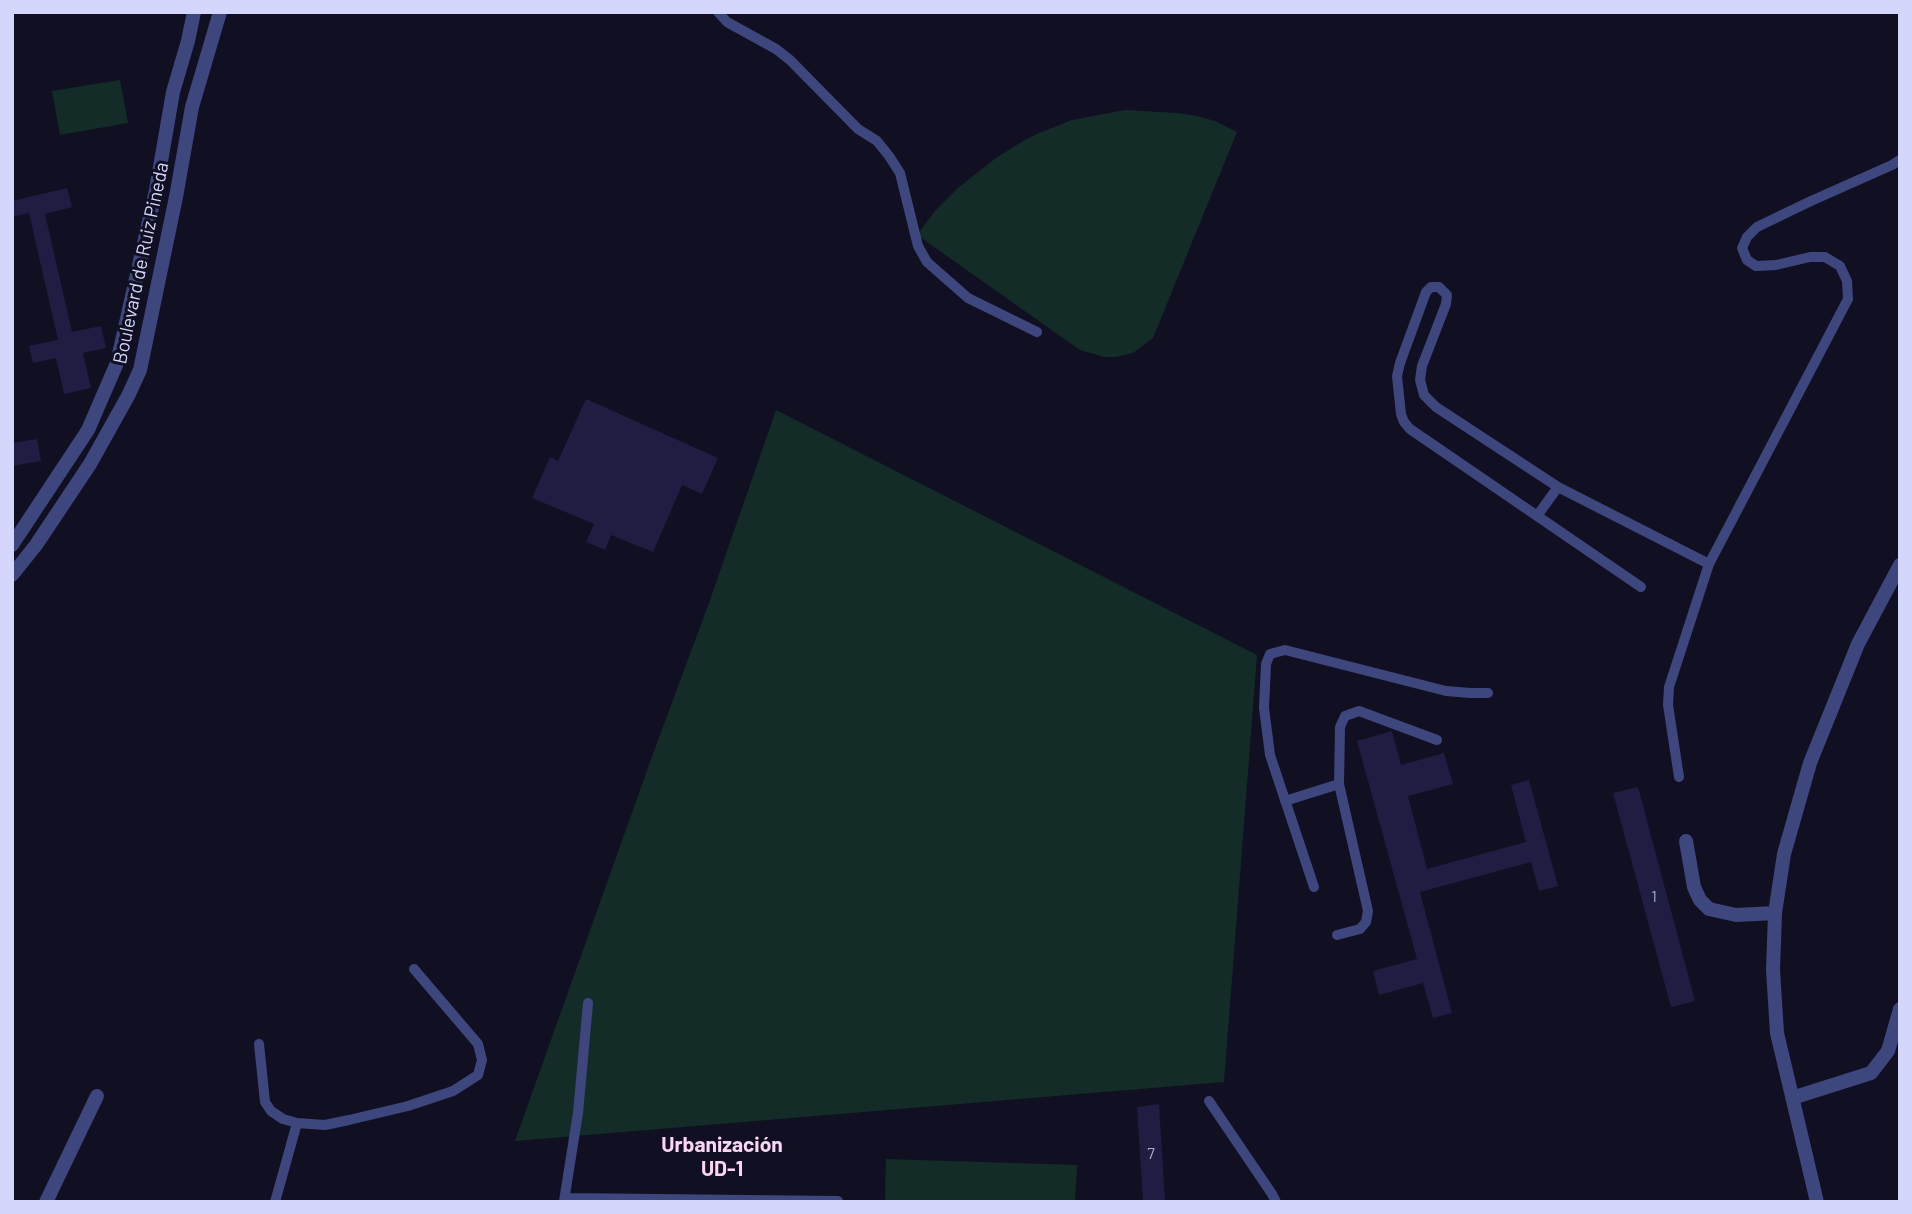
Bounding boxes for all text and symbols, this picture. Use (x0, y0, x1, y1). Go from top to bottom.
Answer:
street label: Boulevard de Ruiz Pineda (108, 160, 174, 366)
house number: 1 (1651, 887, 1657, 907)
district label: Urbanización UD-1 (661, 1132, 783, 1182)
house number: 7 (1147, 1144, 1155, 1164)

